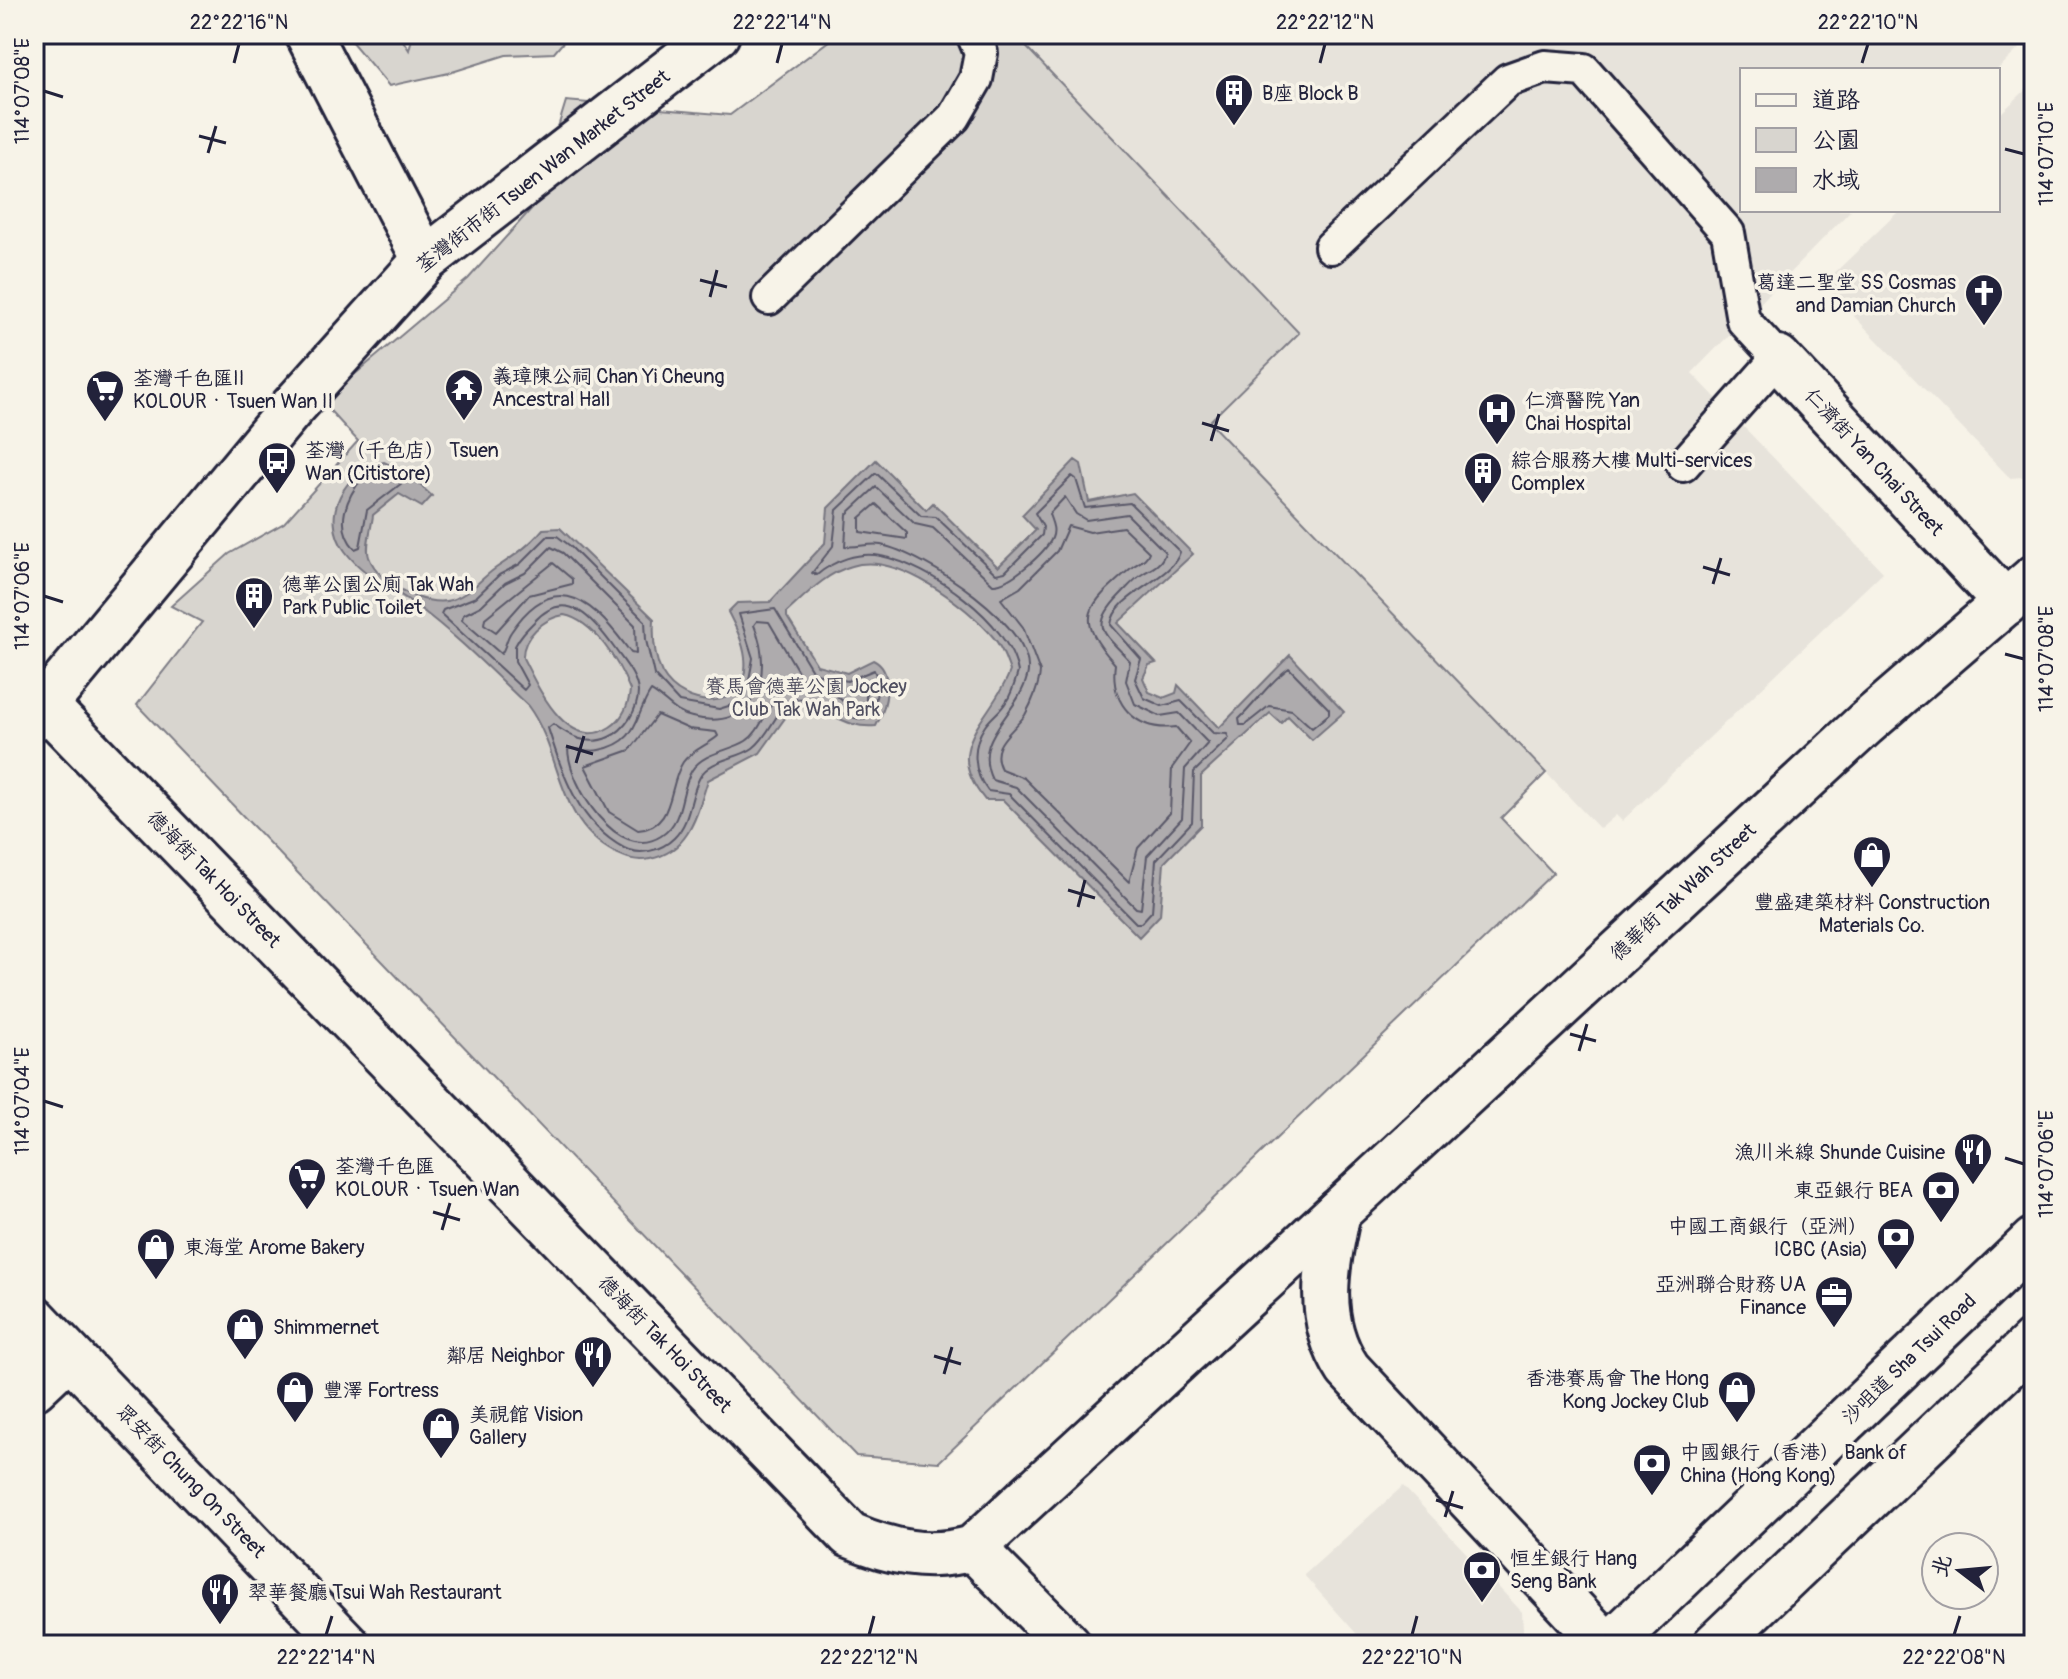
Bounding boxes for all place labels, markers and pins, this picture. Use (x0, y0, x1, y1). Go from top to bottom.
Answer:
building icon: B座 Block B (1213, 72, 1255, 127)
place label: B座 Block B (1262, 81, 1359, 106)
place label: 葛達二聖堂 SS Cosmas and Damian Church (1756, 270, 1956, 318)
church icon: 葛達二聖堂 SS Cosmas and Damian Church (1963, 272, 2005, 327)
place label: 義璋陳公祠 Chan Yi Cheung Ancestral Hall (492, 364, 725, 412)
place label: 荃灣千色匯II KOLOUR‧Tsuen Wan II (133, 366, 333, 414)
temple icon: 義璋陳公祠 Chan Yi Cheung Ancestral Hall (443, 367, 485, 422)
supermarket icon: 荃灣千色匯II KOLOUR‧Tsuen Wan II (84, 368, 126, 423)
place label: 仁濟醫院 Yan Chai Hospital (1525, 388, 1640, 436)
hospital icon: 仁濟醫院 Yan Chai Hospital (1476, 391, 1518, 446)
place label: 荃灣（千色店） Tsuen Wan (Citistore) (305, 438, 499, 486)
bus stop icon: 荃灣（千色店） Tsuen Wan (Citistore) (256, 440, 298, 495)
place label: 綜合服務大樓 Multi-services Complex (1511, 448, 1752, 496)
building icon: 綜合服務大樓 Multi-services Complex (1462, 450, 1504, 505)
place label: 德華公園公廁 Tak Wah Park Public Toilet (282, 572, 474, 620)
building icon: 德華公園公廁 Tak Wah Park Public Toilet (233, 575, 275, 630)
shop icon: 豐盛建築材料 Construction Materials Co. (1851, 834, 1893, 889)
place label: 豐盛建築材料 Construction Materials Co. (1754, 890, 1990, 938)
restaurant icon: 漁川米線 Shunde Cuisine (1952, 1131, 1994, 1186)
place label: 漁川米線 Shunde Cuisine (1735, 1140, 1945, 1165)
place label: 荃灣千色匯 KOLOUR‧Tsuen Wan (335, 1154, 519, 1202)
supermarket icon: 荃灣千色匯 KOLOUR‧Tsuen Wan (286, 1156, 328, 1211)
bank icon: 東亞銀行 BEA (1920, 1169, 1962, 1224)
place label: 東亞銀行 BEA (1794, 1178, 1913, 1203)
place label: 中國工商銀行（亞洲） ICBC (Asia) (1668, 1214, 1868, 1262)
bank icon: 中國工商銀行（亞洲） ICBC (Asia) (1875, 1216, 1917, 1271)
shop icon: 東海堂 Arome Bakery (135, 1226, 177, 1281)
place label: 東海堂 Arome Bakery (184, 1235, 365, 1260)
place label: 亞洲聯合財務 UA Finance (1655, 1272, 1806, 1320)
office icon: 亞洲聯合財務 UA Finance (1813, 1274, 1855, 1329)
shop icon: Shimmernet (224, 1306, 266, 1361)
place label: Shimmernet (273, 1315, 380, 1340)
restaurant icon: 鄰居 Neighbor (572, 1334, 614, 1389)
place label: 鄰居 Neighbor (446, 1343, 565, 1368)
place label: 香港賽馬會 The Hong Kong Jockey Club (1525, 1366, 1709, 1414)
shop icon: 豐澤 Fortress (274, 1369, 316, 1424)
shop icon: 香港賽馬會 The Hong Kong Jockey Club (1716, 1369, 1758, 1424)
place label: 豐澤 Fortress (323, 1378, 439, 1403)
place label: 美視館 Vision Gallery (469, 1402, 583, 1450)
shop icon: 美視館 Vision Gallery (420, 1405, 462, 1460)
place label: 中國銀行（香港） Bank of China (Hong Kong) (1680, 1440, 1907, 1488)
bank icon: 中國銀行（香港） Bank of China (Hong Kong) (1631, 1442, 1673, 1497)
place label: 恒生銀行 Hang Seng Bank (1510, 1546, 1637, 1594)
bank icon: 恒生銀行 Hang Seng Bank (1461, 1549, 1503, 1604)
restaurant icon: 翠華餐廳 Tsui Wah Restaurant (199, 1571, 241, 1626)
place label: 翠華餐廳 Tsui Wah Restaurant (248, 1580, 502, 1605)

